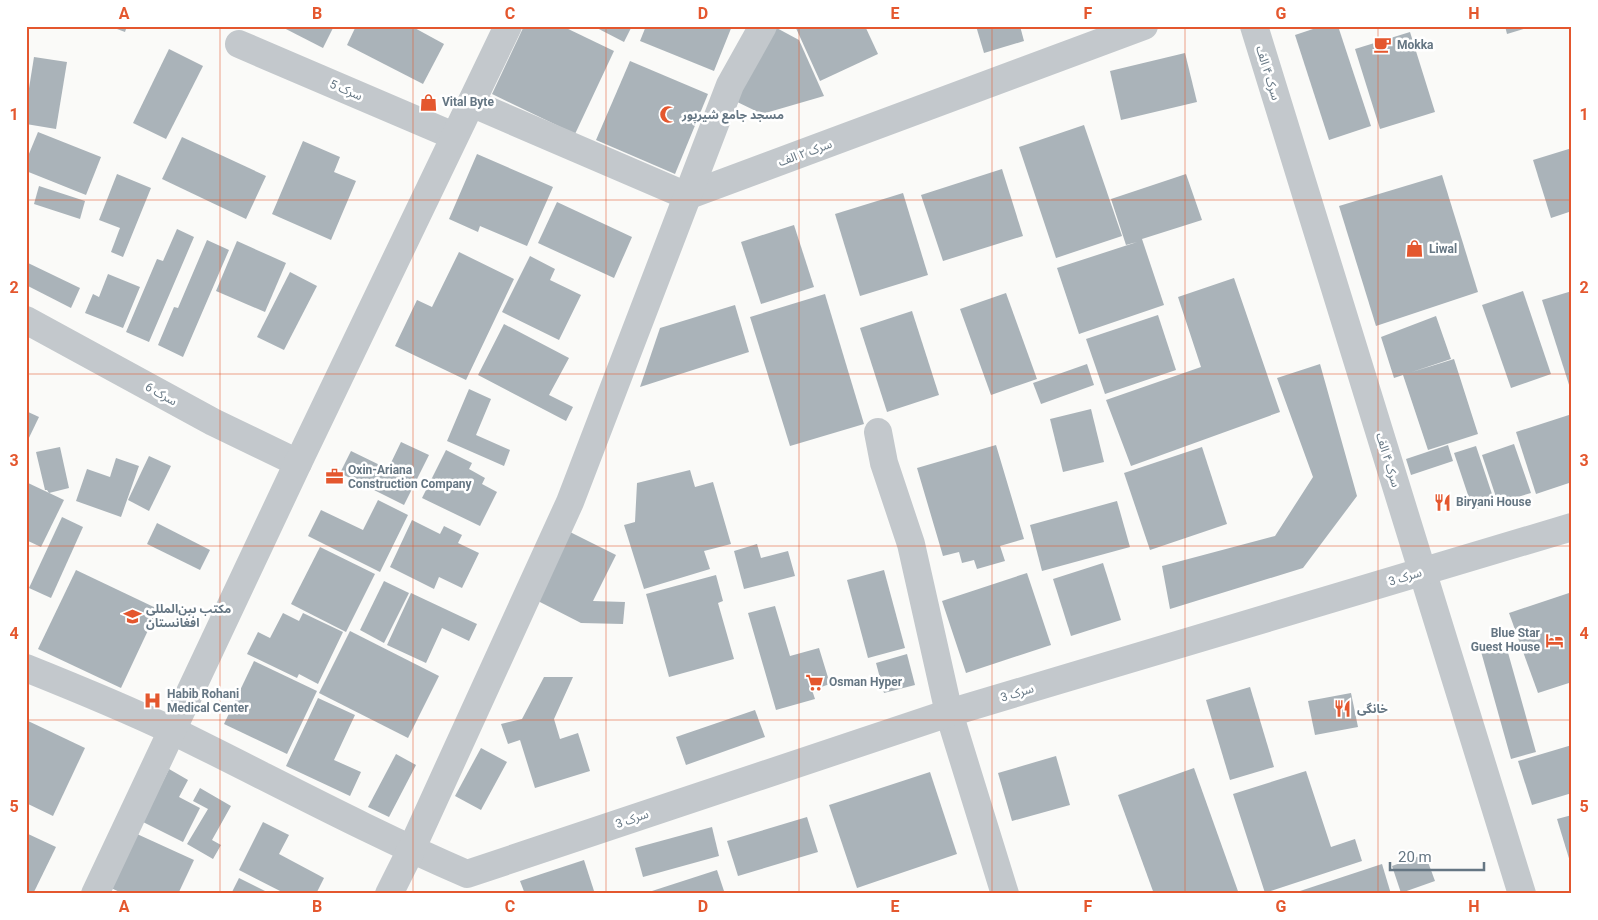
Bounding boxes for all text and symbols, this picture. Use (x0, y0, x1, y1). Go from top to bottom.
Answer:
text: A (119, 4, 130, 23)
text: B (312, 4, 322, 23)
text: C (505, 4, 515, 23)
text: D (698, 4, 708, 23)
text: E (891, 4, 900, 23)
text: F (1084, 4, 1093, 23)
text: G (1276, 4, 1287, 23)
text: H (1468, 4, 1480, 23)
cafe icon: Mokka (1373, 35, 1393, 55)
place label: Mokka (1397, 38, 1434, 52)
street label: سرک ۴ الف (1253, 44, 1283, 102)
street label: سرک 5 (328, 77, 364, 103)
shop icon: Vital Byte (418, 92, 438, 112)
place label: Vital Byte (442, 95, 494, 109)
text: 1 (9, 105, 19, 124)
mosque icon: مسجد جامع شیرپور (658, 105, 678, 125)
text: 1 (1579, 105, 1589, 124)
place label: مسجد جامع شیرپور (681, 108, 784, 124)
street label: سرک ۲ الف (776, 137, 834, 169)
shop icon: Liwal (1405, 239, 1425, 259)
place label: Liwal (1429, 242, 1457, 256)
text: 2 (9, 278, 19, 297)
text: 2 (1579, 278, 1589, 297)
street label: سرک 6 (143, 380, 179, 408)
street label: سرک ۴ الف (1373, 431, 1403, 489)
text: 3 (9, 451, 19, 470)
text: 3 (1579, 451, 1589, 470)
place label: Oxin-Ariana Construction Company (348, 463, 473, 491)
office icon: Oxin-Ariana Construction Company (324, 467, 344, 487)
restaurant icon: Biryani House (1432, 492, 1452, 512)
place label: Biryani House (1456, 495, 1532, 509)
street label: سرک 3 (1387, 565, 1423, 589)
place label: مکتب بین‌المللی افغانستان (146, 602, 231, 630)
school or university icon: مکتب بین‌المللی افغانستان (122, 606, 142, 626)
text: 4 (9, 624, 19, 643)
text: 4 (1579, 624, 1589, 643)
place label: Blue Star Guest House (1471, 626, 1541, 654)
hotel icon: Blue Star Guest House (1544, 630, 1564, 650)
supermarket icon: Osman Hyper (805, 672, 825, 692)
place label: Osman Hyper (829, 675, 903, 689)
street label: سرک 3 (999, 681, 1035, 705)
place label: Habib Rohani Medical Center (167, 687, 249, 715)
hospital icon: Habib Rohani Medical Center (143, 691, 163, 711)
restaurant icon: خانگی (1333, 699, 1353, 719)
place label: خانگی (1357, 702, 1388, 716)
text: 5 (9, 797, 19, 816)
text: 5 (1579, 797, 1589, 816)
street label: سرک 3 (614, 807, 650, 831)
scale bar (1390, 840, 1484, 872)
text: 20 m (1398, 848, 1432, 866)
text: A (119, 897, 130, 916)
text: B (312, 897, 322, 916)
text: C (505, 897, 515, 916)
text: D (698, 897, 708, 916)
text: E (891, 897, 900, 916)
text: F (1084, 897, 1093, 916)
text: G (1276, 897, 1287, 916)
text: H (1468, 897, 1480, 916)

